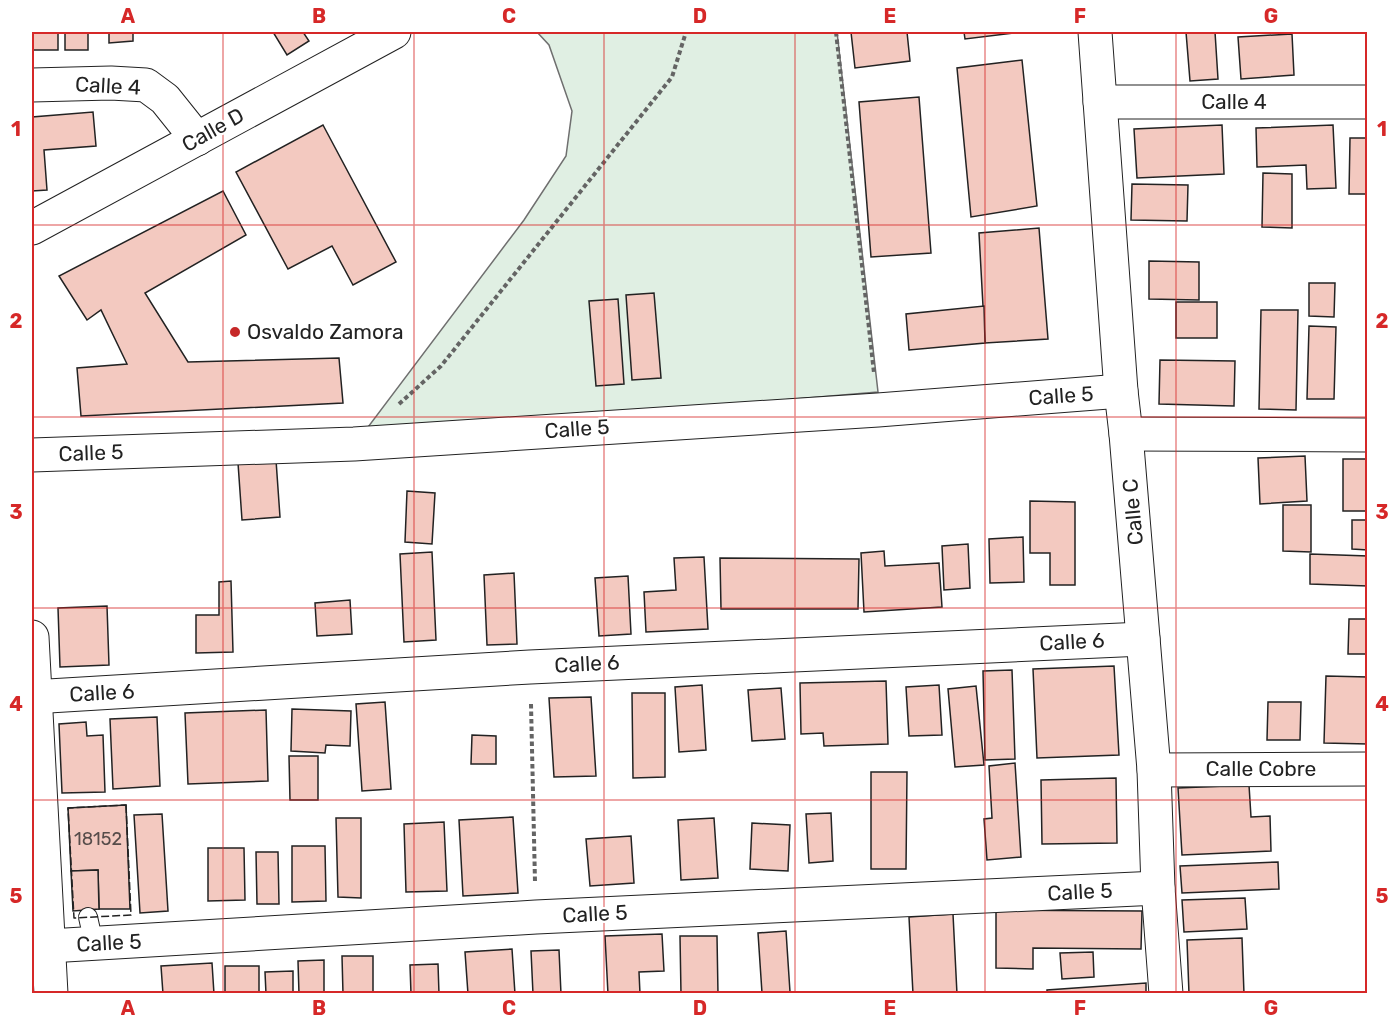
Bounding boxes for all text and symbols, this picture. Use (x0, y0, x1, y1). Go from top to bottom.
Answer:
text: A (121, 4, 136, 28)
text: B (312, 4, 326, 28)
text: C (502, 4, 516, 28)
text: D (693, 4, 707, 28)
text: E (884, 4, 896, 28)
text: F (1074, 4, 1086, 28)
text: G (1264, 4, 1278, 28)
street label: Calle 4 (75, 71, 142, 100)
street label: Calle 4 (1201, 89, 1267, 114)
street label: Calle D (177, 102, 248, 157)
text: 1 (11, 117, 21, 141)
text: 1 (1377, 117, 1387, 141)
text: 2 (10, 309, 23, 333)
text: 2 (1376, 309, 1389, 333)
place label: Osvaldo Zamora (247, 319, 403, 344)
marker: Osvaldo Zamora (228, 325, 242, 339)
street label: Calle 5 (1028, 381, 1094, 410)
street label: Calle 5 (544, 414, 610, 443)
street label: Calle 5 (58, 439, 124, 466)
street label: Calle C (1117, 478, 1148, 546)
text: 3 (9, 500, 23, 524)
text: 3 (1375, 500, 1389, 524)
street label: Calle 6 (1039, 627, 1105, 656)
street label: Calle 6 (554, 649, 620, 678)
street label: Calle 6 (69, 678, 135, 707)
text: 4 (9, 692, 23, 716)
text: 4 (1375, 692, 1389, 716)
street label: Calle Cobre (1206, 756, 1316, 781)
house number: 18152 (74, 828, 122, 850)
street label: Calle 5 (1047, 877, 1113, 906)
text: 5 (10, 884, 23, 908)
text: 5 (1376, 884, 1389, 908)
street label: Calle 5 (562, 899, 628, 928)
street label: Calle 5 (76, 928, 142, 957)
text: A (121, 996, 136, 1020)
text: B (312, 996, 326, 1020)
text: C (502, 996, 516, 1020)
text: D (693, 996, 707, 1020)
text: E (884, 996, 896, 1020)
text: F (1074, 996, 1086, 1020)
text: G (1264, 996, 1278, 1020)

